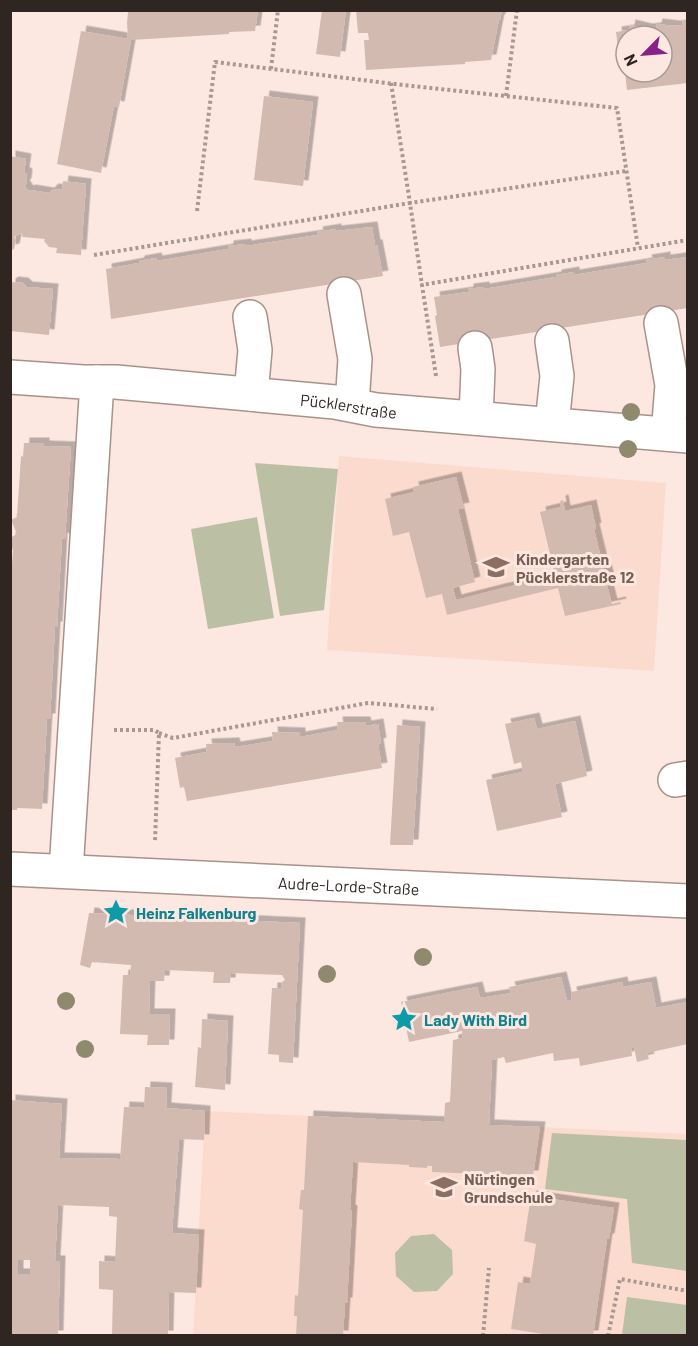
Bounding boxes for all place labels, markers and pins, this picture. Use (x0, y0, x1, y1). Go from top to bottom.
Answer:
place label: Kindergarten Pücklerstraße 12 (516, 549, 634, 586)
school or university icon: Kindergarten Pücklerstraße 12 (481, 552, 511, 582)
place icon: Heinz Falkenburg (101, 897, 131, 927)
place label: Heinz Falkenburg (136, 903, 257, 922)
place icon: Lady With Bird (389, 1004, 419, 1034)
place label: Lady With Bird (424, 1010, 527, 1029)
place label: Nürtingen Grundschule (464, 1169, 553, 1206)
school or university icon: Nürtingen Grundschule (429, 1172, 459, 1202)

